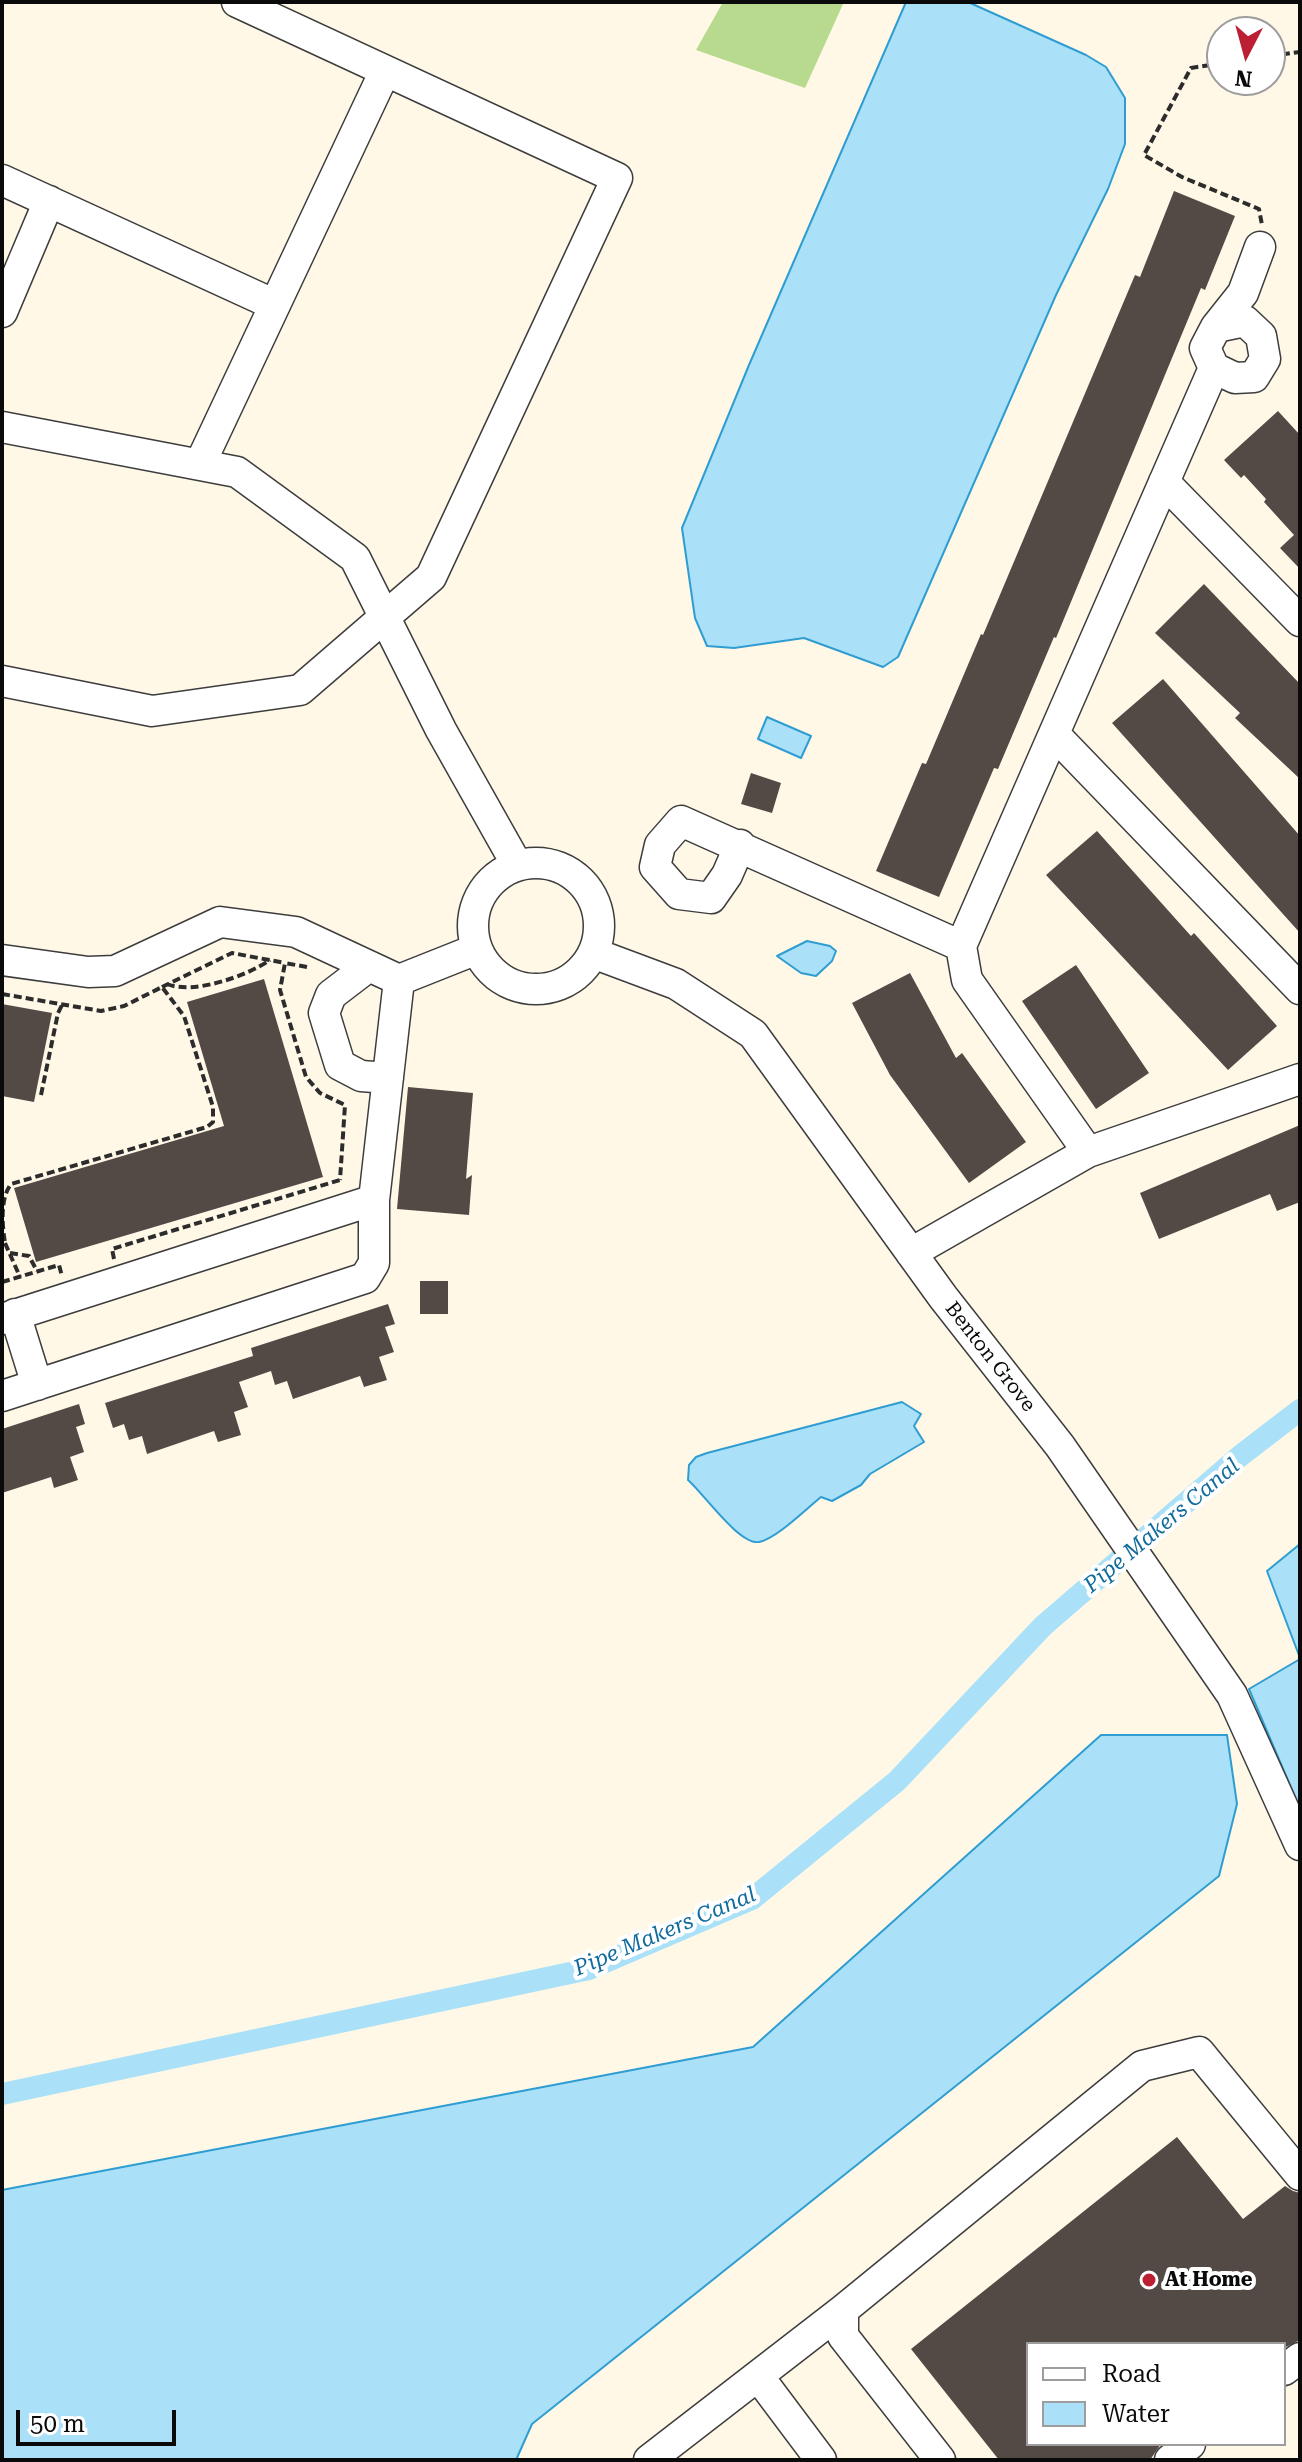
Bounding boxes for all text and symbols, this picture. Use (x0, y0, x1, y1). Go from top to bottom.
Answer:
north arrow (1206, 16, 1286, 96)
text: N (1234, 65, 1253, 92)
street label: Benton Grove (940, 1297, 1040, 1417)
water label: Pipe Makers Canal (1079, 1453, 1245, 1599)
water label: Pipe Makers Canal (570, 1882, 760, 1982)
place label: At Home (1165, 2268, 1253, 2292)
marker: At Home (1140, 2271, 1158, 2289)
legend (1026, 2342, 1286, 2446)
text: Road (1102, 2360, 1161, 2388)
scale bar (20, 2394, 180, 2444)
text: Water (1102, 2400, 1170, 2428)
text: 50 m (30, 2410, 85, 2438)

